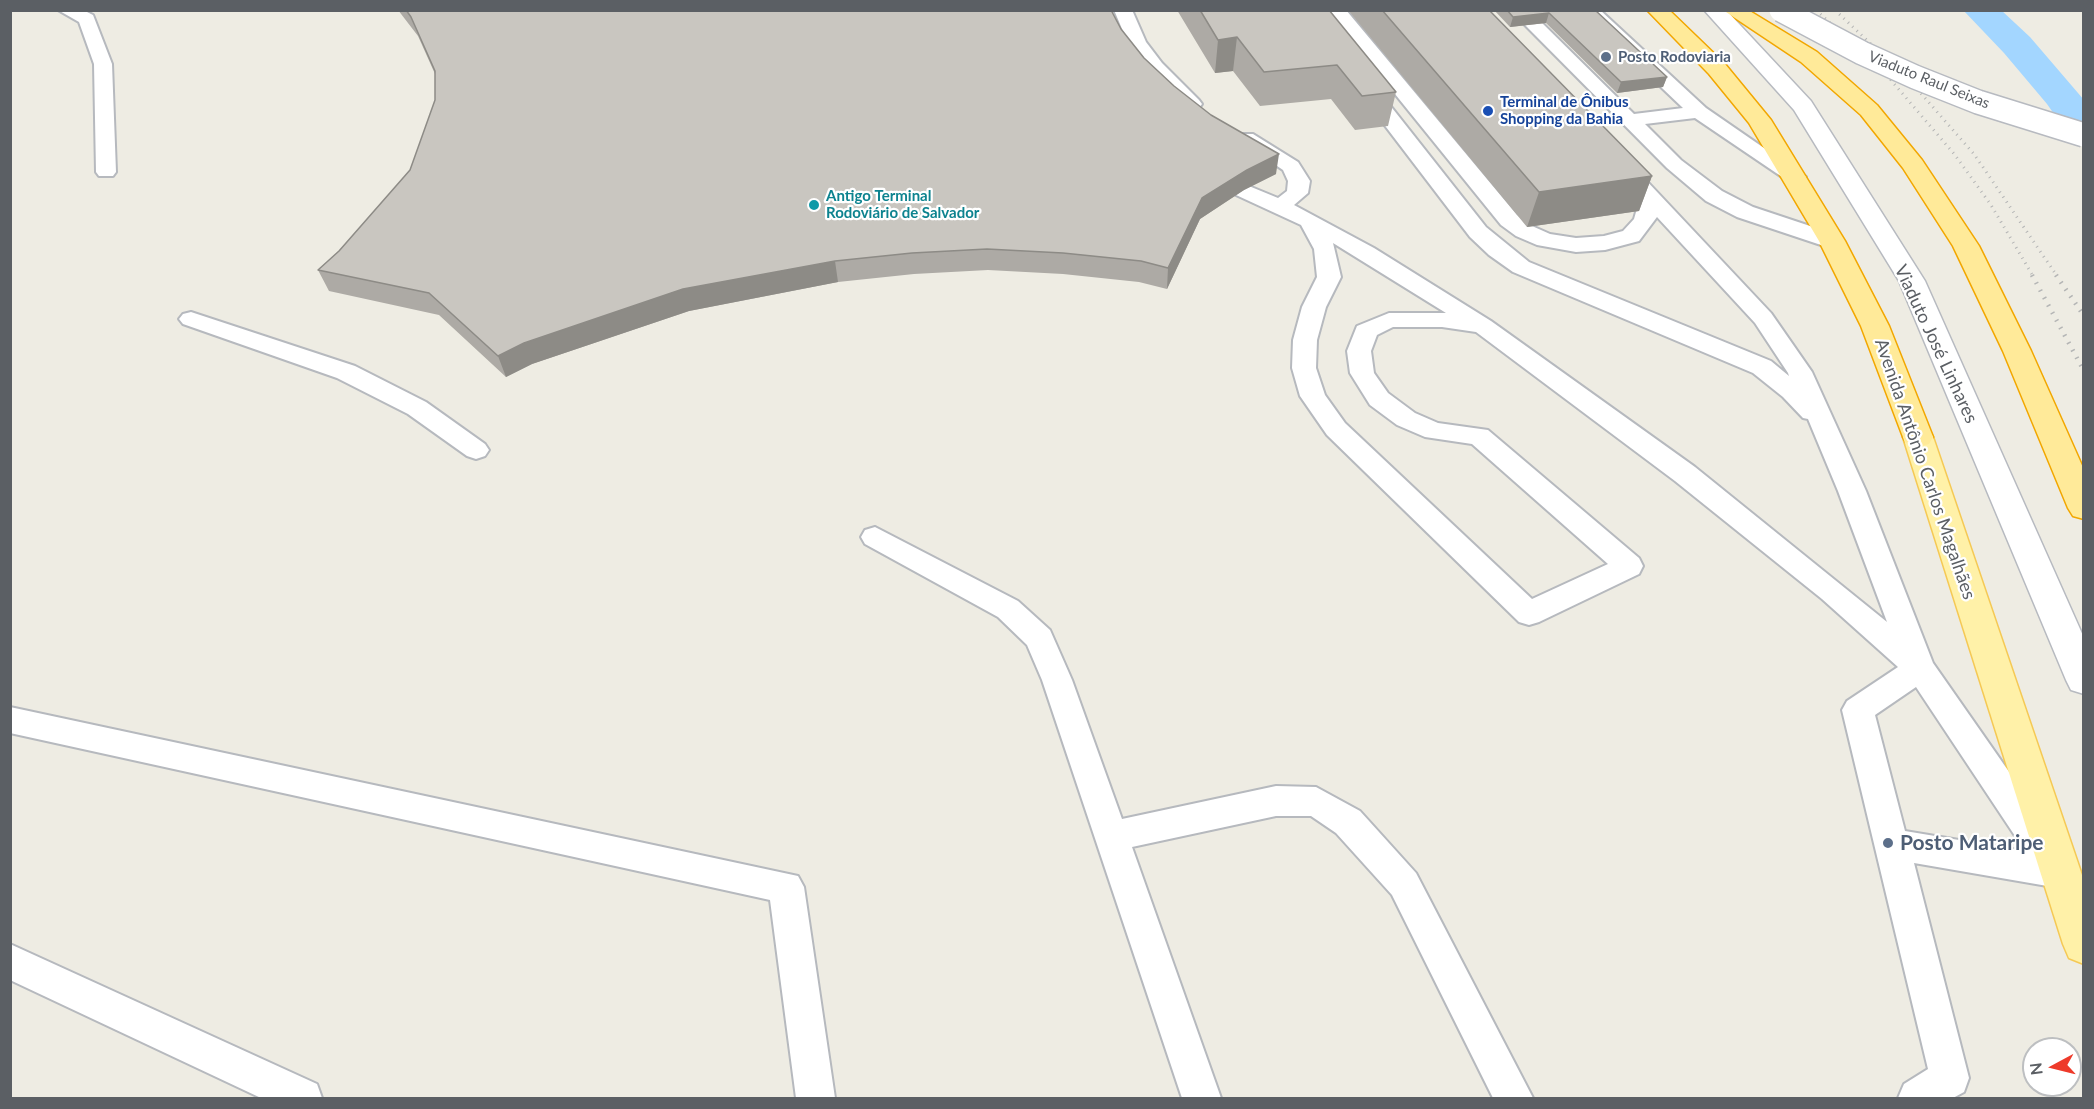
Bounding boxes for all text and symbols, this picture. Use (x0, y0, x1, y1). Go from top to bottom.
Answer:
street label: Viaduto Raul Seixas (1866, 47, 1992, 113)
place label: Posto Rodoviaria (1618, 48, 1731, 66)
marker: Posto Rodoviaria (1599, 50, 1613, 64)
place label: Terminal de Ônibus Shopping da Bahia (1500, 93, 1629, 128)
marker: Terminal de Ônibus Shopping da Bahia (1481, 104, 1495, 118)
place label: Antigo Terminal Rodoviário de Salvador (826, 187, 979, 222)
marker: Antigo Terminal Rodoviário de Salvador (807, 198, 821, 212)
street label: Viaduto José Linhares (1890, 261, 1982, 427)
street label: Avenida Antônio Carlos Magalhães (1870, 336, 1980, 602)
place label: Posto Mataripe (1900, 830, 2044, 856)
marker: Posto Mataripe (1881, 836, 1895, 850)
north arrow (2022, 1037, 2082, 1097)
text: N (2025, 1062, 2046, 1076)

